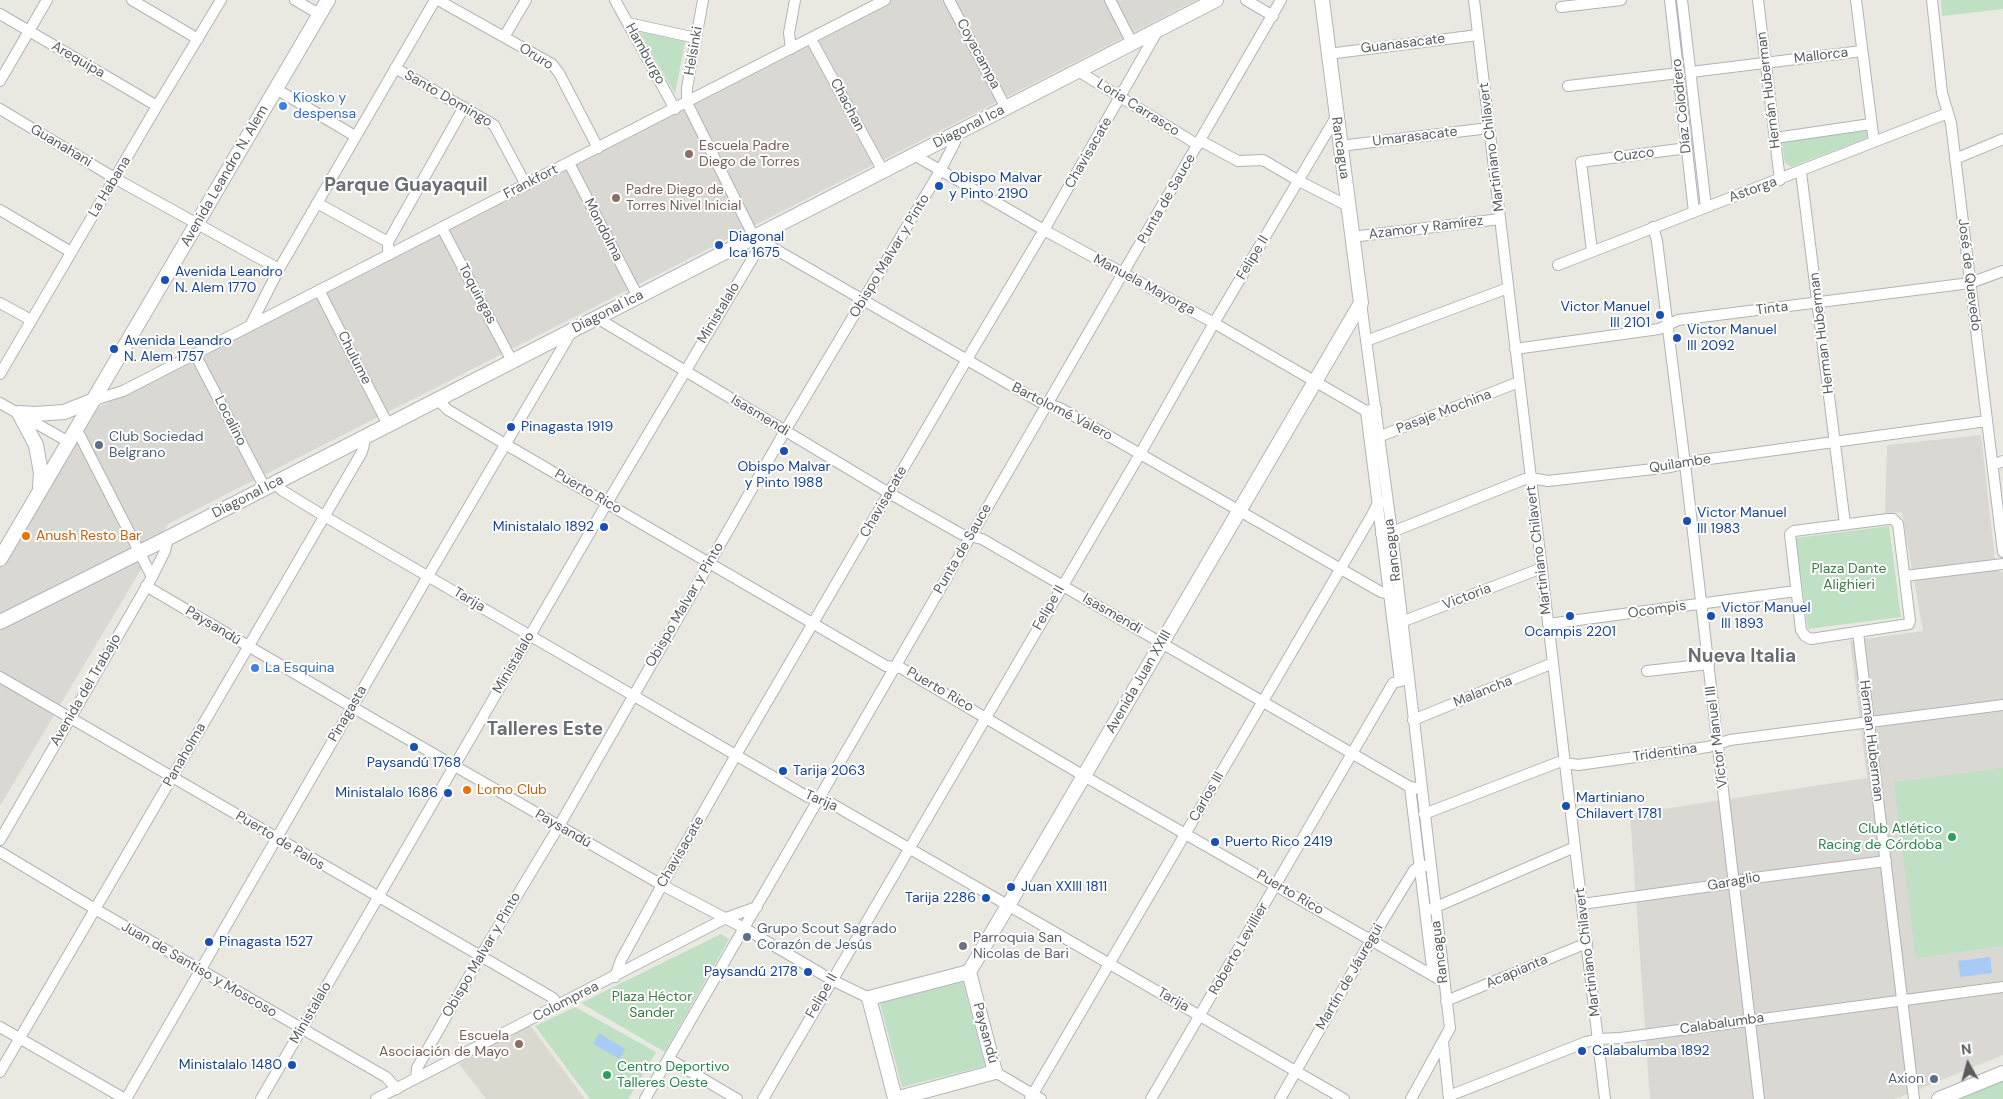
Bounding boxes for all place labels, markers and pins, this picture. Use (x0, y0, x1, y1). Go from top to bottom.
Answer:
place label: Kiosko y despensa (293, 90, 356, 122)
marker: Kiosko y despensa (277, 100, 289, 112)
place label: Escuela Padre Diego de Torres (699, 138, 800, 170)
marker: Escuela Padre Diego de Torres (683, 148, 695, 160)
place label: Obispo Malvar y Pinto 2190 (949, 170, 1042, 202)
marker: Obispo Malvar y Pinto 2190 (933, 180, 945, 192)
place label: Padre Diego de Torres Nivel Inicial (626, 182, 741, 214)
marker: Padre Diego de Torres Nivel Inicial (610, 192, 622, 204)
place label: Diagonal Ica 1675 (729, 229, 784, 262)
marker: Diagonal Ica 1675 (713, 239, 725, 251)
place label: Avenida Leandro N. Alem 1770 (175, 264, 283, 296)
marker: Avenida Leandro N. Alem 1770 (159, 274, 171, 286)
place label: Victor Manuel III 2101 (1560, 299, 1650, 332)
marker: Victor Manuel III 2101 (1654, 309, 1666, 321)
place label: Victor Manuel III 2092 (1687, 322, 1777, 354)
marker: Victor Manuel III 2092 (1671, 332, 1683, 344)
place label: Avenida Leandro N. Alem 1757 (124, 333, 232, 366)
marker: Avenida Leandro N. Alem 1757 (108, 343, 120, 355)
place label: Pinagasta 1919 (521, 419, 613, 435)
marker: Pinagasta 1919 (505, 421, 517, 433)
place label: Club Sociedad Belgrano (109, 429, 204, 462)
marker: Club Sociedad Belgrano (93, 439, 105, 451)
marker: Obispo Malvar y Pinto 1988 (778, 445, 790, 457)
place label: Obispo Malvar y Pinto 1988 (737, 459, 831, 492)
place label: Victor Manuel III 1983 (1697, 505, 1787, 538)
marker: Victor Manuel III 1983 (1681, 515, 1693, 527)
place label: Ministalalo 1892 (493, 519, 594, 535)
marker: Ministalalo 1892 (598, 521, 610, 533)
place label: Anush Resto Bar (36, 528, 141, 544)
marker: Anush Resto Bar (20, 530, 32, 542)
place label: Victor Manuel III 1893 (1721, 600, 1811, 632)
marker: Ocampis 2201 (1564, 610, 1576, 622)
marker: Victor Manuel III 1893 (1705, 610, 1717, 622)
place label: Ocampis 2201 (1524, 624, 1616, 640)
place label: La Esquina (265, 660, 334, 676)
marker: La Esquina (249, 662, 261, 674)
marker: Paysandú 1768 (408, 741, 420, 753)
place label: Paysandú 1768 (367, 755, 461, 771)
place label: Tarija 2063 (793, 763, 865, 779)
marker: Tarija 2063 (777, 765, 789, 777)
place label: Lomo Club (477, 782, 547, 798)
marker: Lomo Club (461, 784, 473, 796)
place label: Ministalalo 1686 (335, 785, 438, 801)
marker: Ministalalo 1686 (442, 787, 454, 799)
place label: Martiniano Chilavert 1781 (1576, 790, 1661, 822)
marker: Martiniano Chilavert 1781 (1560, 800, 1572, 812)
place label: Club Atlético Racing de Córdoba (1818, 821, 1942, 854)
marker: Club Atlético Racing de Córdoba (1946, 831, 1958, 843)
place label: Puerto Rico 2419 (1225, 834, 1333, 850)
marker: Puerto Rico 2419 (1209, 836, 1221, 848)
place label: Juan XXIII 1811 (1021, 879, 1107, 895)
marker: Juan XXIII 1811 (1005, 881, 1017, 893)
place label: Tarija 2286 (905, 890, 976, 906)
marker: Tarija 2286 (980, 892, 992, 904)
place label: Grupo Scout Sagrado Corazón de Jesús (757, 921, 897, 954)
place label: Parroquia San Nicolas de Bari (973, 930, 1069, 962)
marker: Grupo Scout Sagrado Corazón de Jesús (741, 931, 753, 943)
place label: Pinagasta 1527 (219, 934, 313, 950)
marker: Pinagasta 1527 (203, 936, 215, 948)
marker: Parroquia San Nicolas de Bari (957, 940, 969, 952)
place label: Paysandú 2178 (704, 964, 798, 980)
marker: Paysandú 2178 (802, 966, 814, 978)
place label: Escuela Asociación de Mayo (379, 1028, 509, 1060)
marker: Escuela Asociación de Mayo (513, 1038, 525, 1050)
place label: Calabalumba 1892 (1592, 1043, 1710, 1059)
marker: Calabalumba 1892 (1576, 1045, 1588, 1057)
place label: Ministalalo 1480 (179, 1057, 282, 1073)
marker: Ministalalo 1480 (286, 1059, 298, 1071)
place label: Centro Deportivo Talleres Oeste (617, 1059, 729, 1092)
marker: Centro Deportivo Talleres Oeste (601, 1069, 613, 1081)
place label: Axion (1888, 1071, 1924, 1087)
marker: Axion (1928, 1073, 1940, 1085)

